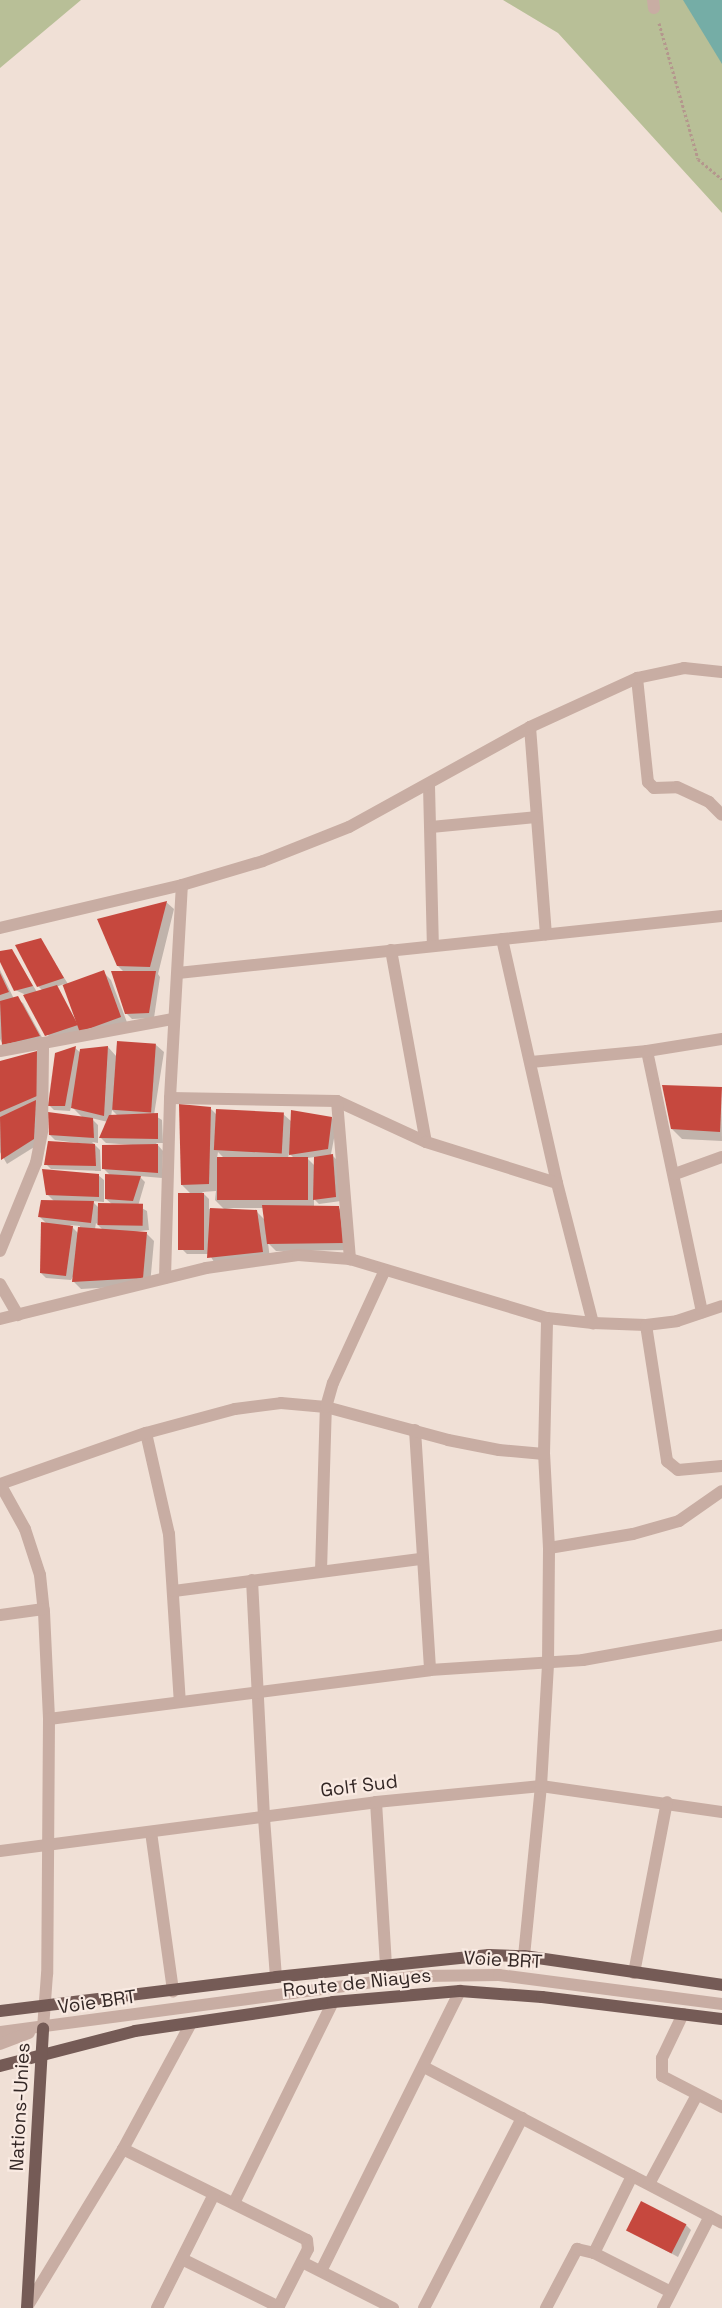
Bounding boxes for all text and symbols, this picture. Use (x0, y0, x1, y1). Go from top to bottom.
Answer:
street label: Golf Sud (319, 1770, 399, 1802)
street label: Voie BRT (463, 1947, 543, 1973)
street label: Route de Niayes (282, 1964, 432, 2002)
street label: Voie BRT (56, 1985, 138, 2019)
street label: Nations-Unies (5, 2042, 35, 2172)

